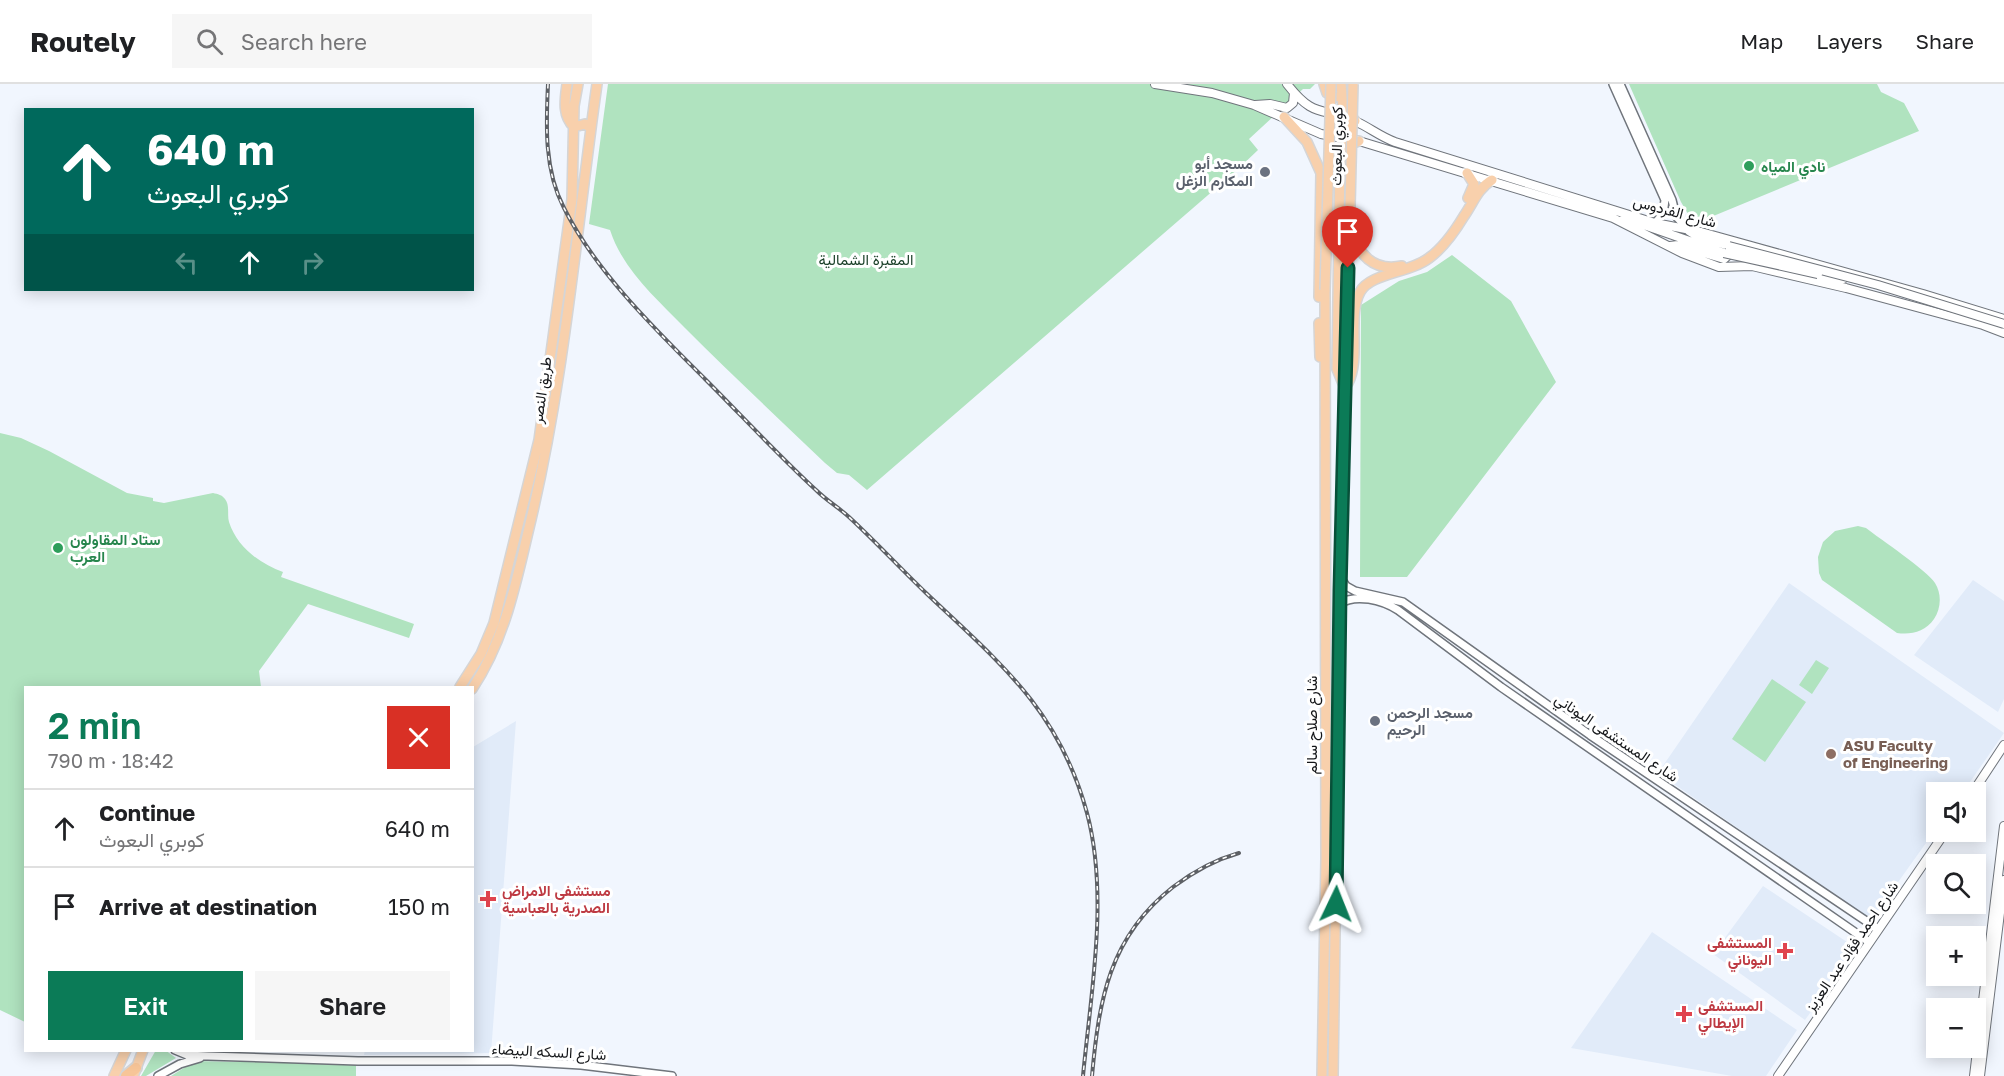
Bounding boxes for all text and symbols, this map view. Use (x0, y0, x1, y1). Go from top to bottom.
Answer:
search box (172, 14, 592, 68)
text: Routely (30, 25, 136, 58)
icon: search (193, 25, 226, 58)
text: Search here (241, 28, 367, 55)
text: Map (1740, 28, 1783, 54)
text: Layers (1816, 28, 1883, 54)
text: Share (1916, 28, 1974, 54)
street label: كوبري البعوث (1326, 106, 1351, 186)
text: 640 m (147, 124, 274, 174)
icon: ahead (48, 132, 126, 210)
place label: مسجد أبو المكارم الزغل (1176, 154, 1253, 191)
place label: نادي المياه (1761, 157, 1825, 180)
marker: نادي المياه (1742, 159, 1756, 173)
marker: مسجد أبو المكارم الزغل (1258, 165, 1272, 179)
text: كوبري البعوث (147, 177, 290, 209)
street label: شارع الفردوس (1631, 191, 1719, 234)
pin (1322, 206, 1373, 268)
icon: arrive (1331, 215, 1364, 248)
icon: left (170, 246, 203, 279)
icon: ahead (233, 246, 266, 279)
icon: right (296, 246, 329, 279)
park label: المقبرة الشمالية (819, 250, 913, 269)
street label: طريق النصر (527, 355, 557, 426)
place label: ستاد المقاولون العرب (70, 530, 160, 566)
marker: ستاد المقاولون العرب (51, 541, 65, 555)
street label: شارع صلاح سالم (1302, 675, 1323, 774)
street label: شارع المستشفى اليوناني (1549, 689, 1682, 789)
place label: مسجد الرحمن الرحيم (1387, 703, 1473, 740)
text: 2 min (48, 704, 142, 747)
button: close (387, 706, 450, 769)
marker: مسجد الرحمن الرحيم (1368, 714, 1382, 728)
place label: ASU Faculty of Engineering (1843, 736, 1948, 771)
marker: ASU Faculty of Engineering (1824, 747, 1838, 761)
text: 790 m · 18:42 (48, 748, 174, 772)
map controls (1926, 782, 1986, 1058)
button: sound (1926, 782, 1986, 842)
text: Continue (99, 799, 195, 826)
icon: ahead (48, 812, 81, 845)
text: 640 m (385, 815, 450, 842)
text: كوبري البعوث (99, 827, 205, 851)
button: search (1926, 854, 1986, 914)
position arrow (1304, 872, 1368, 936)
street label: شارع احمد فؤاد عبد العزيز (1800, 877, 1904, 1017)
place label: مستشفى الامراض الصدرية بالعباسية (502, 881, 611, 917)
icon: arrive (48, 890, 81, 923)
marker: مستشفى الامراض الصدرية بالعباسية (479, 890, 497, 908)
text: Arrive at destination (99, 893, 317, 920)
text: 150 m (388, 893, 450, 920)
button: + (1926, 926, 1986, 986)
place label: المستشفى اليوناني (1707, 933, 1772, 973)
marker: المستشفى اليوناني (1776, 942, 1794, 960)
button: Exit (48, 971, 243, 1040)
button: Share (255, 971, 450, 1040)
place label: المستشفى الإيطالي (1698, 996, 1763, 1036)
button: − (1926, 998, 1986, 1058)
marker: المستشفى الإيطالي (1675, 1005, 1693, 1023)
street label: شارع السكه البيضاء (491, 1039, 607, 1066)

